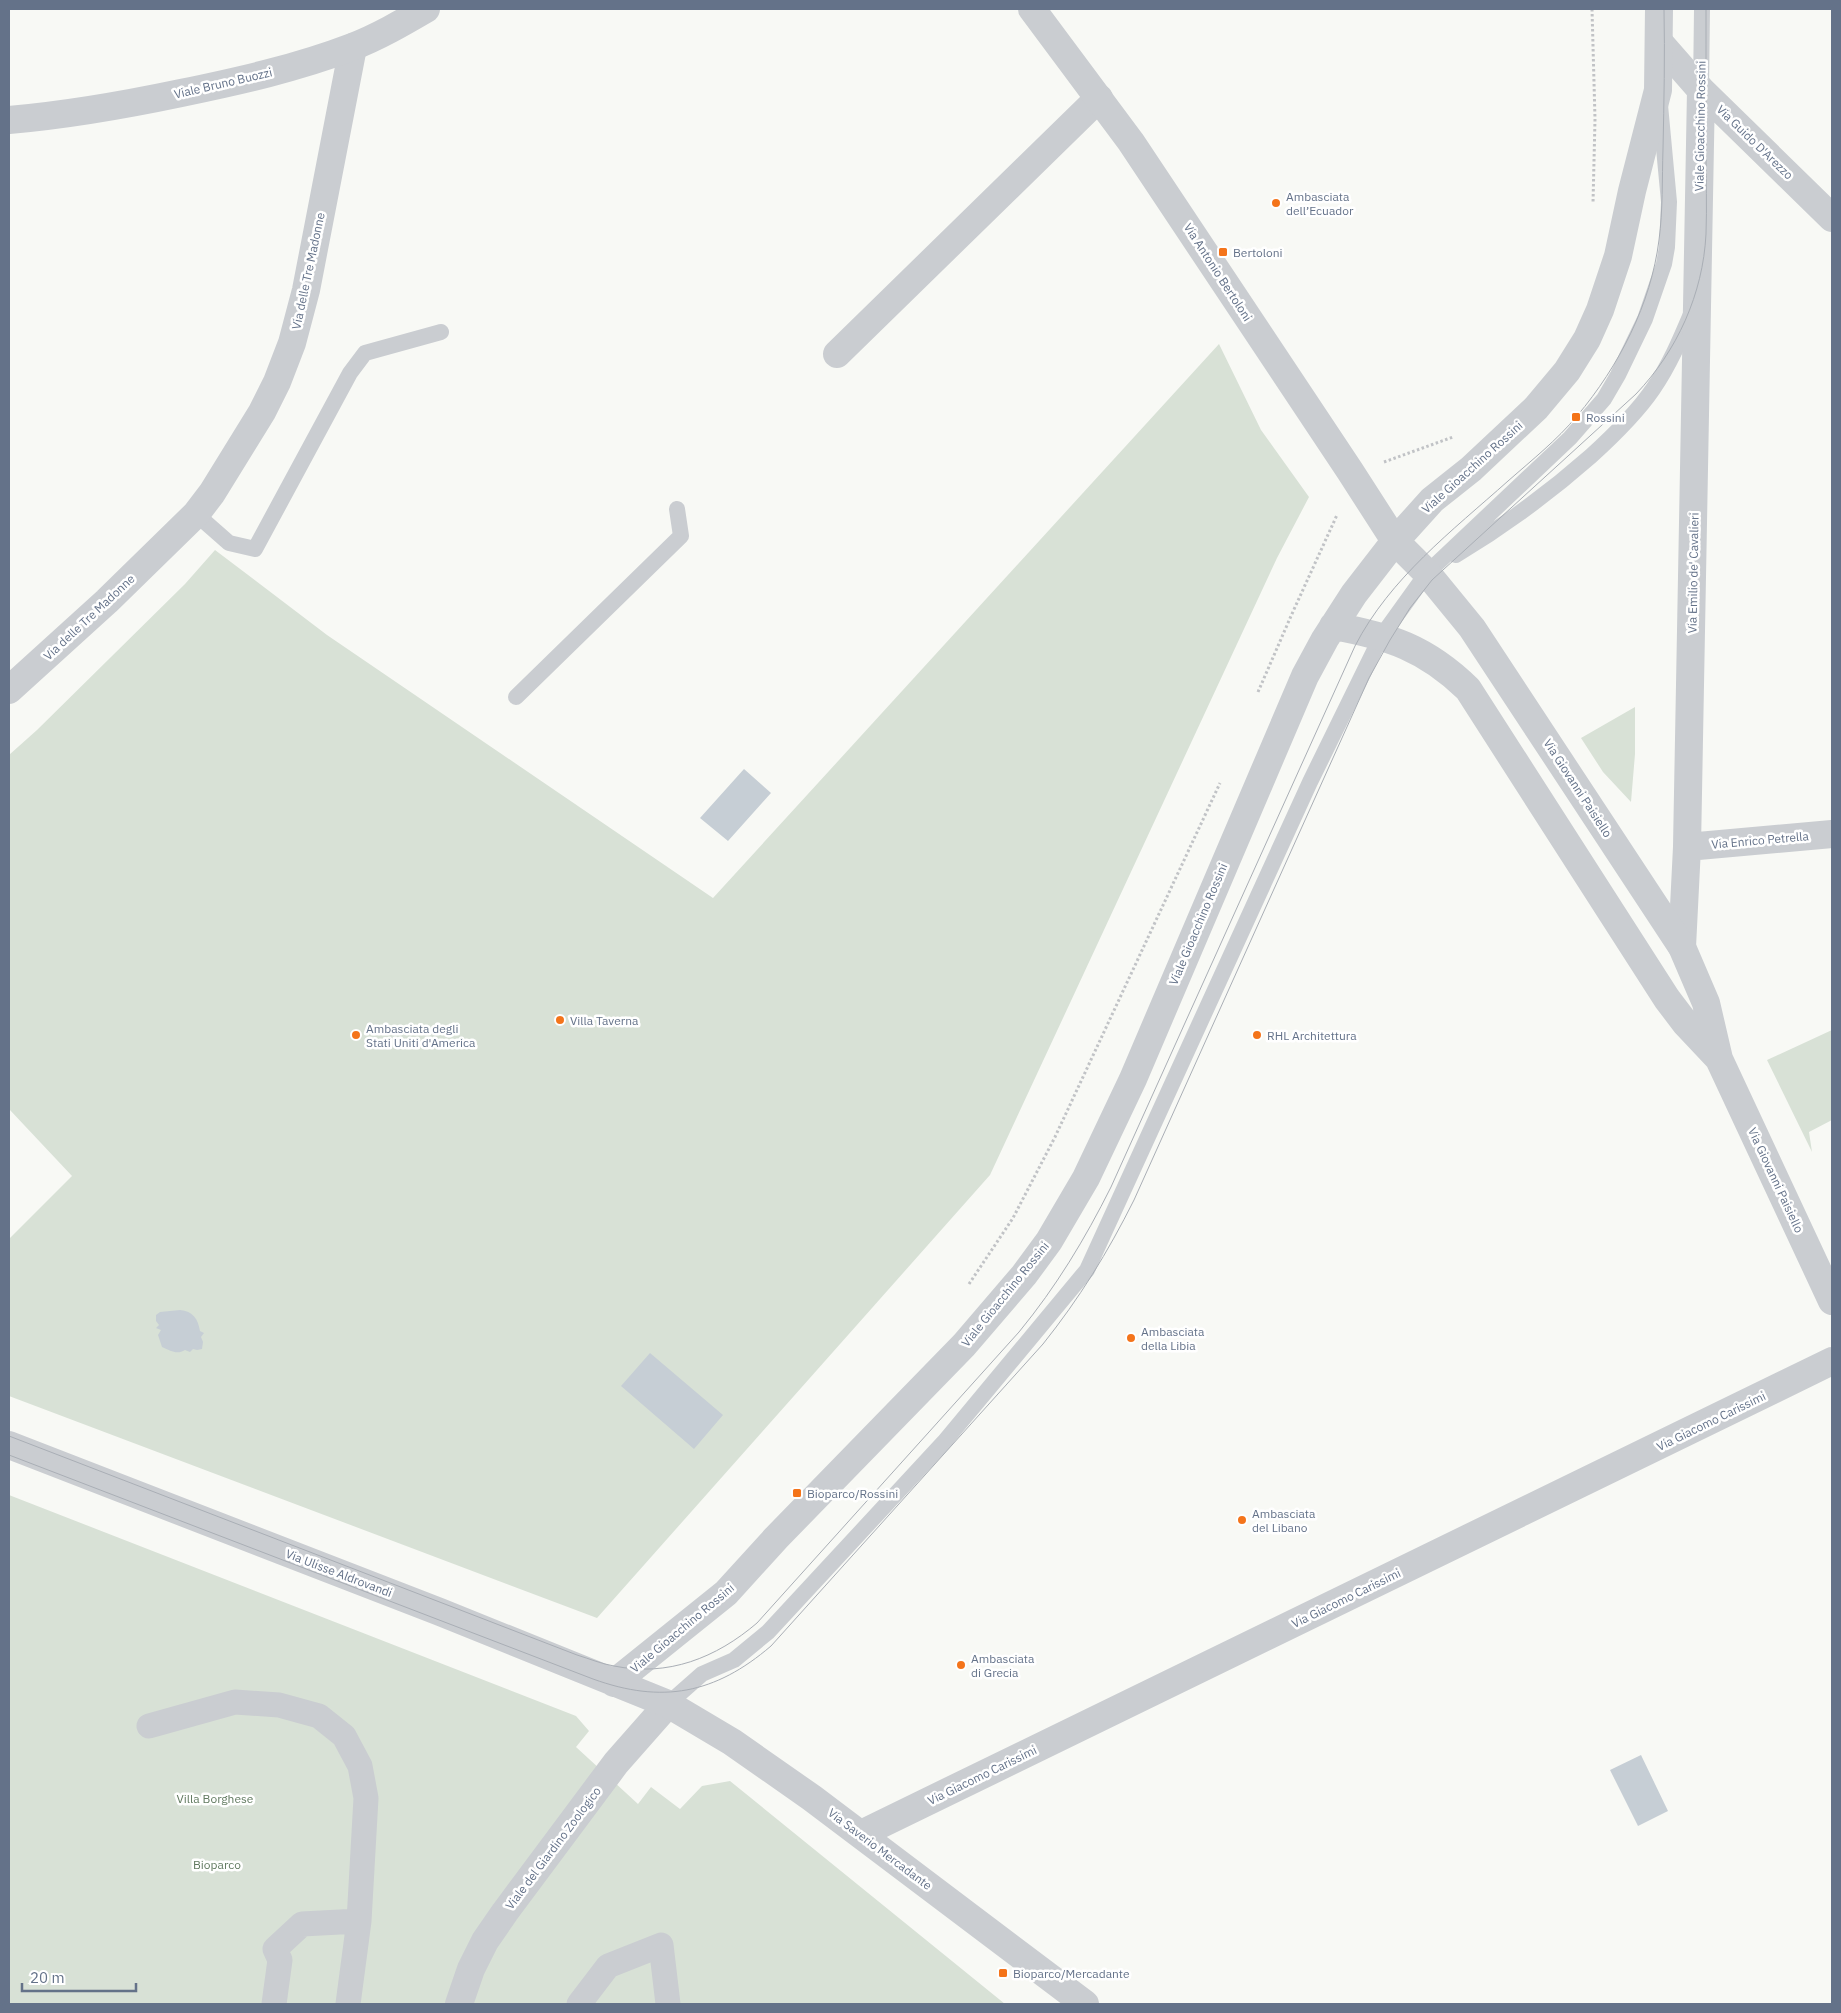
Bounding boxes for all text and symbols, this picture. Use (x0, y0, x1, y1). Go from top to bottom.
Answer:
street label: Viale Gioacchino Rossini (1691, 61, 1709, 191)
street label: Viale Bruno Buozzi (172, 64, 274, 102)
street label: Via Guido D'Arezzo (1714, 102, 1797, 183)
place label: Ambasciata dell’Ecuador (1286, 189, 1354, 218)
marker: Ambasciata dell’Ecuador (1270, 197, 1282, 209)
street label: Via delle Tre Madonne (288, 211, 328, 331)
street label: Via Antonio Bertoloni (1181, 220, 1255, 324)
place label: Bertoloni (1233, 245, 1283, 260)
marker: Bertoloni (1217, 246, 1229, 258)
place label: Rossini (1586, 410, 1625, 425)
marker: Rossini (1570, 411, 1582, 423)
street label: Viale Gioacchino Rossini (1418, 418, 1526, 516)
street label: Via Emilio de' Cavalieri (1684, 512, 1702, 634)
street label: Via delle Tre Madonne (40, 571, 138, 663)
street label: Via Giovanni Paisiello (1541, 736, 1616, 840)
street label: Via Enrico Petrella (1711, 828, 1810, 852)
street label: Viale Gioacchino Rossini (1166, 861, 1230, 987)
place label: Villa Taverna (570, 1013, 639, 1028)
marker: Villa Taverna (554, 1014, 566, 1026)
place label: Ambasciata degli Stati Uniti d'America (366, 1021, 476, 1050)
place label: RHL Architettura (1267, 1028, 1357, 1043)
marker: Ambasciata degli Stati Uniti d'America (350, 1029, 362, 1041)
marker: RHL Architettura (1251, 1029, 1263, 1041)
street label: Via Giovanni Paisiello (1745, 1125, 1807, 1235)
street label: Viale Gioacchino Rossini (958, 1238, 1052, 1350)
place label: Ambasciata della Libia (1141, 1324, 1205, 1353)
marker: Ambasciata della Libia (1125, 1332, 1137, 1344)
street label: Via Giacomo Carissimi (1654, 1388, 1768, 1454)
place label: Bioparco/Rossini (807, 1486, 898, 1501)
marker: Bioparco/Rossini (791, 1487, 803, 1499)
place label: Ambasciata del Libano (1252, 1506, 1316, 1535)
marker: Ambasciata del Libano (1236, 1514, 1248, 1526)
street label: Via Ulisse Aldrovandi (284, 1546, 394, 1600)
street label: Via Giacomo Carissimi (1289, 1565, 1403, 1631)
street label: Viale Gioacchino Rossini (627, 1580, 737, 1676)
place label: Ambasciata di Grecia (971, 1651, 1035, 1680)
marker: Ambasciata di Grecia (955, 1659, 967, 1671)
street label: Via Giacomo Carissimi (925, 1742, 1039, 1808)
street label: Viale del Giardino Zoologico (502, 1783, 604, 1912)
park label: Villa Borghese (177, 1791, 254, 1806)
street label: Via Saverio Mercadante (825, 1805, 935, 1893)
park label: Bioparco (193, 1857, 241, 1872)
scale bar (22, 1960, 136, 1992)
place label: Bioparco/Mercadante (1013, 1966, 1130, 1981)
marker: Bioparco/Mercadante (997, 1967, 1009, 1979)
text: 20 m (30, 1968, 65, 1987)

